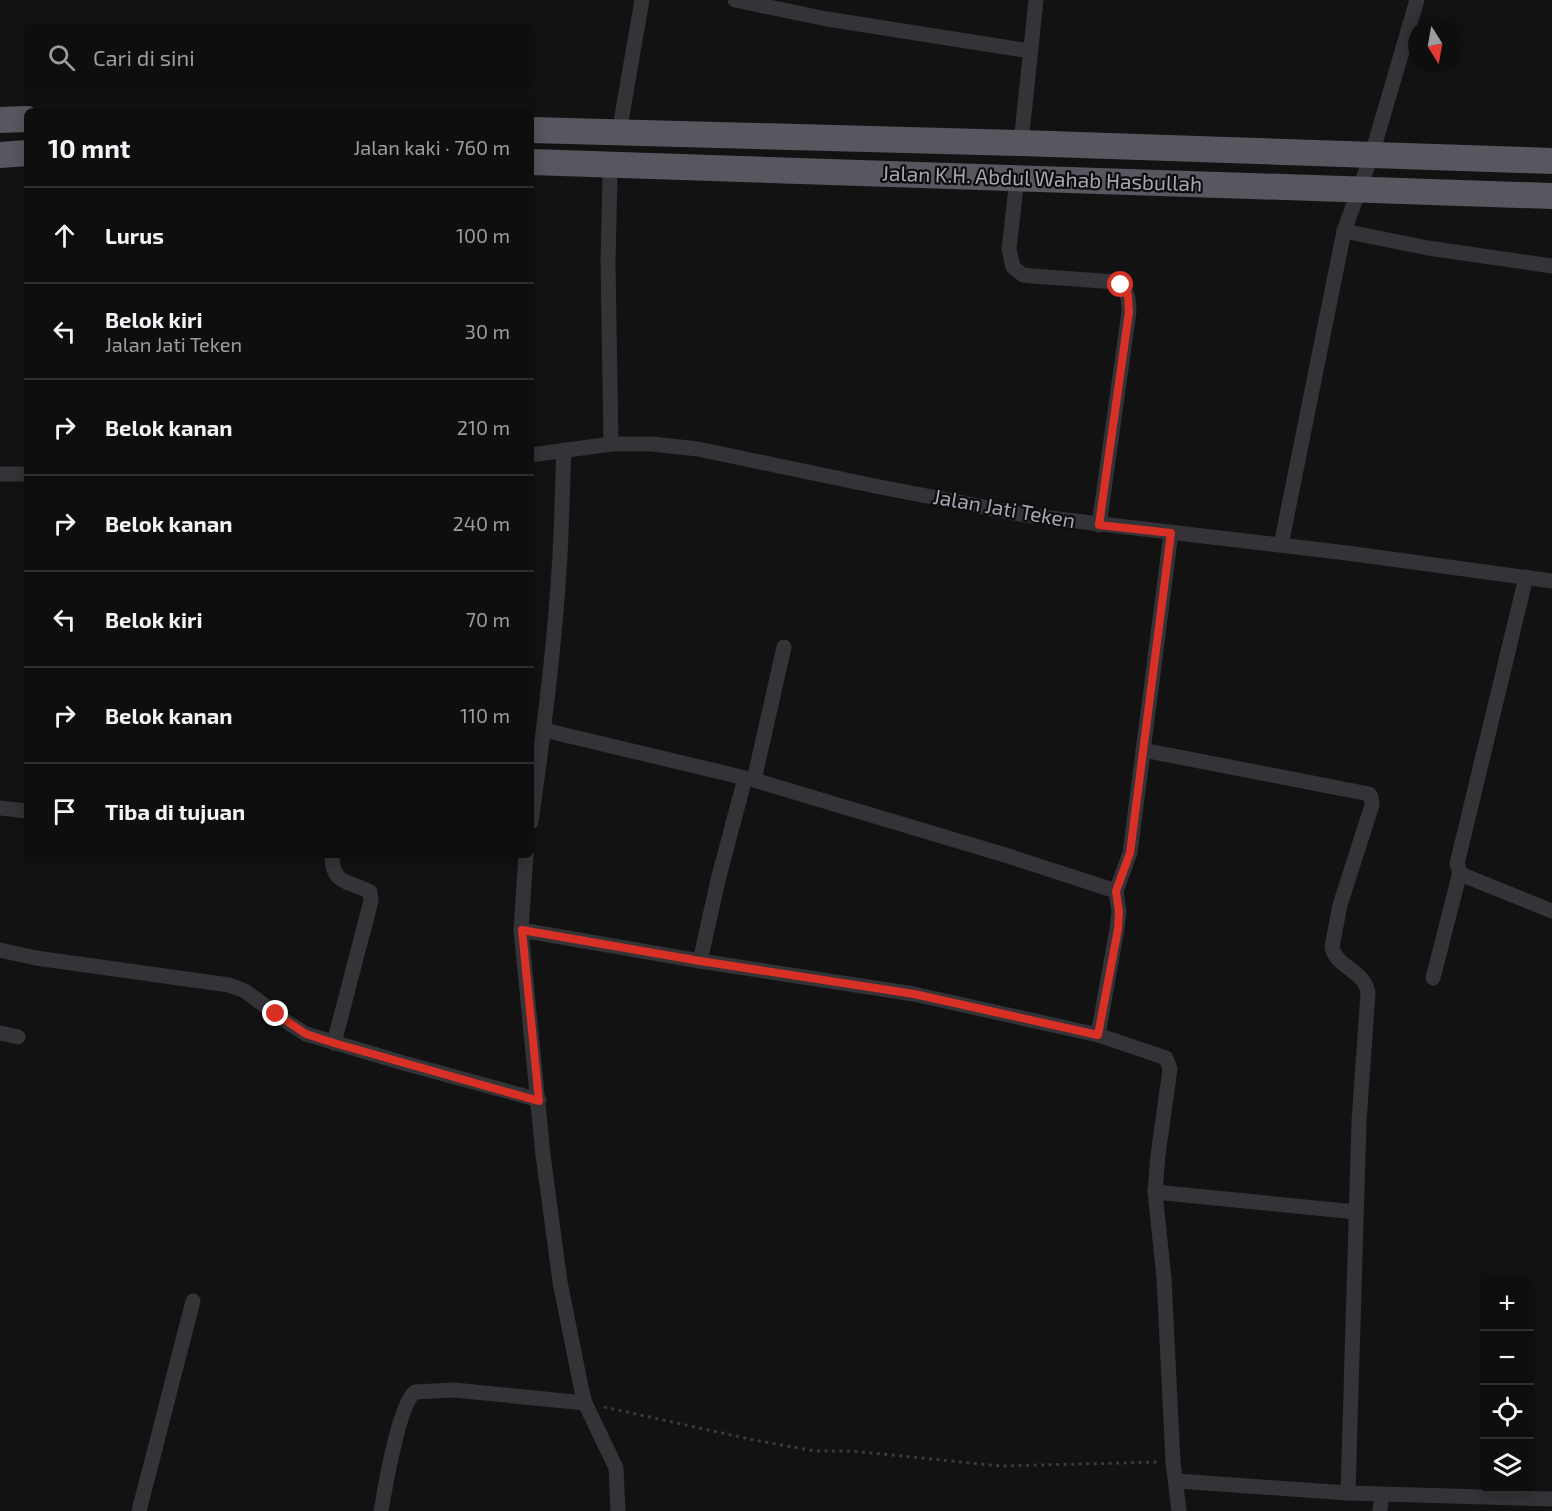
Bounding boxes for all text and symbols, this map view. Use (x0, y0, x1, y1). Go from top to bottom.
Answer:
north arrow (1408, 18, 1462, 72)
search box (24, 24, 534, 90)
icon: search (45, 41, 78, 74)
text: Cari di sini (93, 44, 195, 70)
text: 10 mnt (48, 132, 130, 163)
text: Jalan kaki · 760 m (354, 135, 510, 159)
street label: Jalan K.H. Abdul Wahab Hasbullah (881, 159, 1203, 196)
icon: ahead (48, 219, 81, 252)
text: Lurus (105, 222, 164, 248)
text: 100 m (456, 223, 510, 247)
route start (1107, 271, 1133, 297)
text: Belok kiri (105, 306, 202, 332)
icon: left (48, 315, 81, 348)
text: 30 m (465, 319, 510, 343)
text: Jalan Jati Teken (105, 332, 242, 356)
icon: right (48, 411, 81, 444)
text: Belok kanan (105, 414, 232, 440)
text: 210 m (457, 415, 510, 439)
street label: Jalan Jati Teken (931, 483, 1077, 532)
icon: right (48, 507, 81, 540)
text: Belok kanan (105, 510, 232, 536)
text: 240 m (452, 511, 510, 535)
icon: left (48, 603, 81, 636)
text: Belok kiri (105, 606, 202, 632)
text: 70 m (466, 607, 510, 631)
icon: right (48, 699, 81, 732)
text: Belok kanan (105, 702, 232, 728)
text: 110 m (460, 703, 510, 727)
icon: arrive (48, 795, 81, 828)
text: Tiba di tujuan (105, 798, 245, 824)
route end (262, 1000, 288, 1026)
map controls (1480, 1277, 1534, 1493)
button: + (1480, 1277, 1534, 1331)
button: − (1480, 1331, 1534, 1385)
button: locate (1480, 1385, 1534, 1439)
button: layers (1480, 1439, 1534, 1493)

